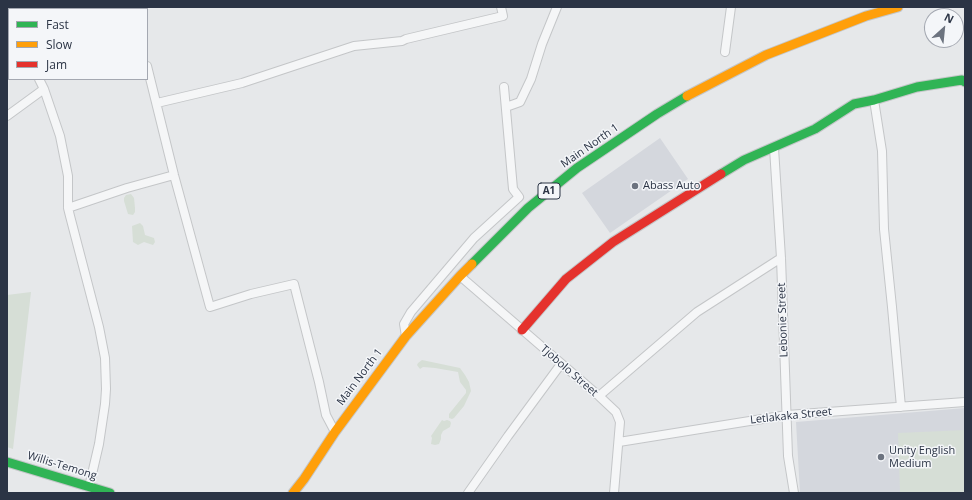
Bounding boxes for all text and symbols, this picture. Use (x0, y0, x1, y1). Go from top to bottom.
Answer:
legend (8, 8, 148, 80)
north arrow (924, 8, 964, 48)
text: N (942, 9, 957, 26)
text: Fast (46, 16, 69, 33)
text: Slow (46, 36, 72, 53)
text: Jam (46, 56, 67, 73)
street label: Main North 1 (559, 121, 621, 171)
place label: Abass Auto (643, 179, 700, 193)
marker: Abass Auto (630, 181, 640, 191)
road number: A1 (538, 183, 560, 199)
street label: Lebonie Street (775, 283, 791, 357)
street label: Tjobolo Street (538, 342, 600, 400)
street label: Main North 1 (334, 346, 386, 408)
street label: Letlakaka Street (749, 405, 833, 427)
place label: Unity English Medium (889, 444, 955, 470)
street label: Willis-Temong (26, 449, 98, 483)
marker: Unity English Medium (876, 452, 886, 462)

